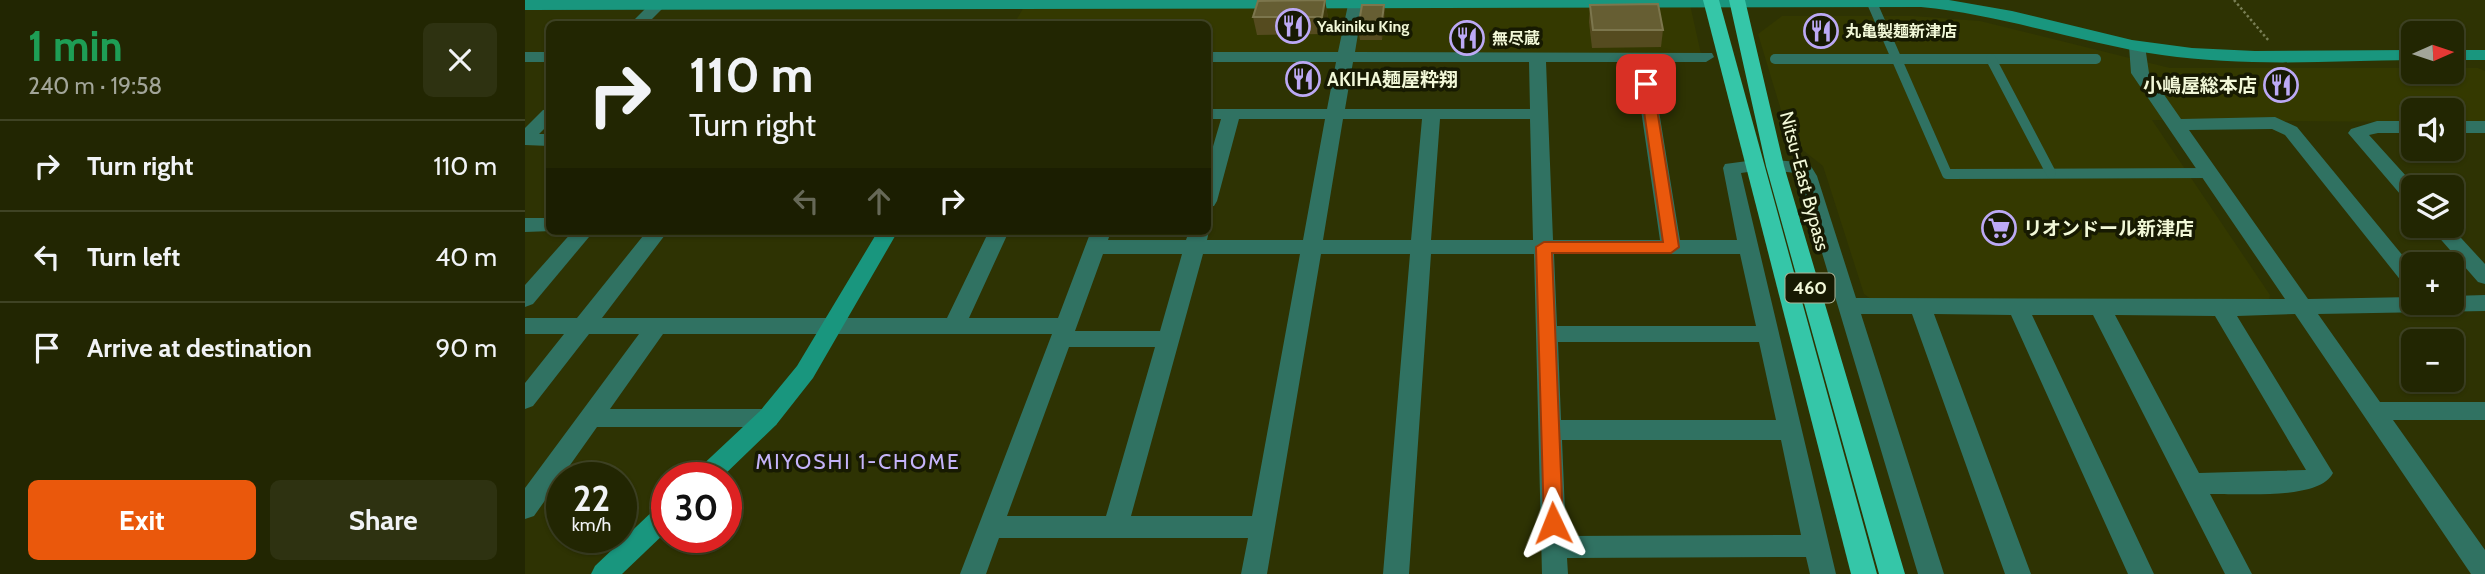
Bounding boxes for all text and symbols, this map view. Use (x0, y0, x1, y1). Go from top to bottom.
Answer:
restaurant icon: Yakiniku King (1274, 7, 1312, 45)
restaurant icon: 丸亀製麺新津店 (1802, 12, 1840, 50)
place label: Yakiniku King (1316, 17, 1409, 36)
restaurant icon: 無尽蔵 (1448, 19, 1486, 57)
text: 1 min (28, 20, 123, 72)
north arrow (2401, 21, 2464, 84)
map controls (2401, 21, 2464, 392)
place label: 丸亀製麺新津店 (1845, 22, 1957, 41)
button: close (423, 23, 497, 97)
place label: 無尽蔵 (1492, 29, 1540, 48)
text: 110 m (689, 45, 813, 104)
icon: right (574, 49, 665, 140)
pin (1616, 54, 1676, 114)
restaurant icon: AKIHA麺屋粋翔 (1284, 60, 1322, 98)
icon: arrive (1627, 65, 1665, 103)
restaurant icon: 小嶋屋総本店 (2262, 66, 2300, 104)
place label: AKIHA麺屋粋翔 (1327, 68, 1458, 91)
text: 240 m · 19:58 (28, 72, 162, 100)
place label: 小嶋屋総本店 (2143, 74, 2257, 97)
button: sound (2401, 98, 2464, 161)
text: Turn right (689, 105, 816, 144)
street label: Nitsu-East Bypass (1775, 109, 1834, 254)
icon: right (28, 147, 66, 185)
text: Turn right (87, 150, 193, 182)
text: 110 m (433, 150, 497, 182)
button: layers (2401, 175, 2464, 238)
icon: left (787, 182, 825, 220)
icon: ahead (860, 182, 898, 220)
icon: right (933, 182, 971, 220)
supermarket icon: リオンドール新津店 (1980, 209, 2018, 247)
place label: リオンドール新津店 (2023, 217, 2194, 240)
icon: left (28, 238, 66, 276)
text: Turn left (87, 241, 180, 273)
text: 40 m (435, 241, 497, 273)
button: + (2401, 252, 2464, 315)
road number: 460 (1785, 274, 1835, 302)
icon: arrive (28, 329, 66, 367)
button: − (2401, 329, 2464, 392)
text: Arrive at destination (87, 332, 312, 364)
text: 90 m (435, 332, 497, 364)
district label: MIYOSHI 1-CHOME (755, 449, 961, 474)
speed limit sign: 30 (651, 462, 742, 553)
text: 22 (573, 477, 610, 520)
button: Exit (28, 480, 256, 560)
button: Share (270, 480, 497, 560)
position arrow (1516, 486, 1590, 560)
text: km/h (572, 514, 611, 536)

